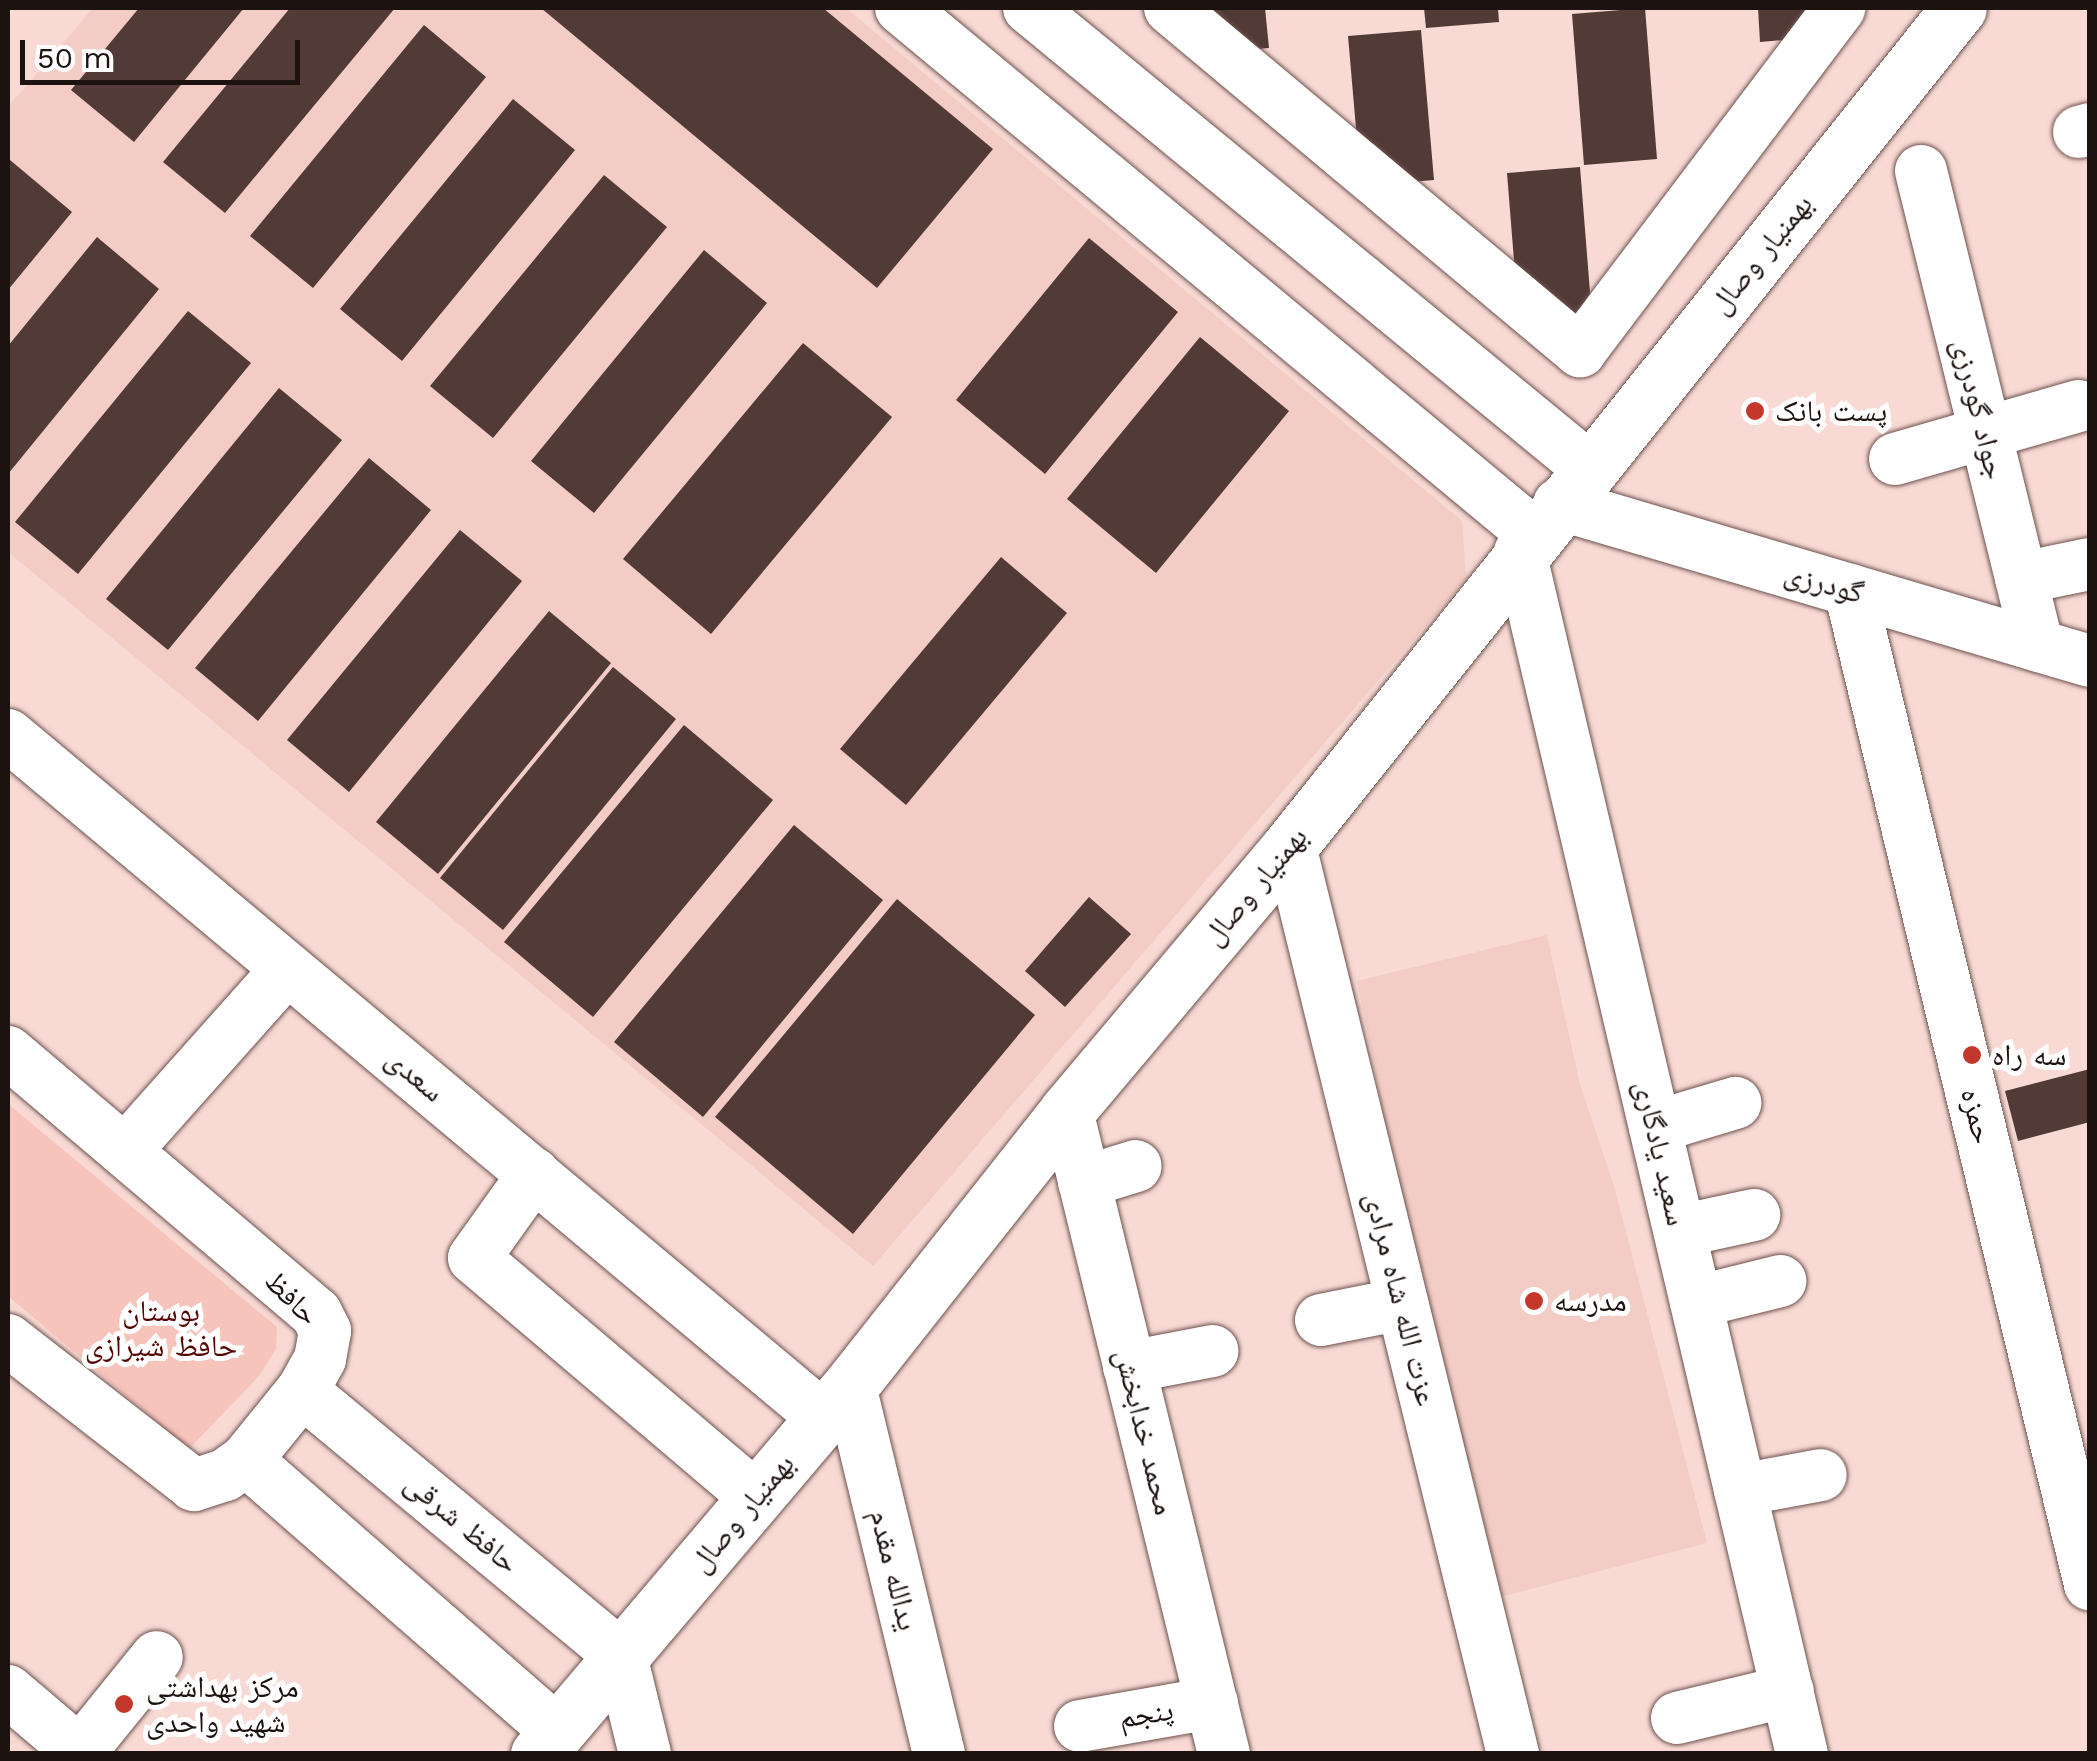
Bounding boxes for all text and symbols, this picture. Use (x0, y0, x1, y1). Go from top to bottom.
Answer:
scale bar (25, 20, 305, 82)
text: 50 m (37, 40, 112, 75)
street label: بهمنیار وصال (1702, 187, 1820, 321)
street label: جواد گودرزی (1944, 335, 2014, 483)
place label: پست بانک (1775, 393, 1887, 429)
marker: پست بانک (1744, 400, 1766, 422)
street label: گودرزی (1780, 555, 1868, 611)
street label: بهمنیار وصال (1195, 819, 1315, 953)
place label: سه راه (1992, 1037, 2066, 1073)
street label: سعدی (379, 1040, 451, 1110)
marker: سه راه (1961, 1044, 1983, 1066)
street label: سعید یادگاری (1627, 1077, 1695, 1229)
street label: حمزه (1953, 1085, 2001, 1147)
street label: عزت الله شاه مرادی (1357, 1188, 1445, 1410)
street label: حافظ (257, 1263, 327, 1333)
place label: مدرسه (1554, 1283, 1627, 1319)
marker: مدرسه (1523, 1290, 1545, 1312)
park label: بوستان حافظ شیرازی (85, 1293, 237, 1364)
street label: محمد خدابخش (1107, 1345, 1183, 1519)
street label: بهمنیار وصال (682, 1446, 802, 1580)
street label: حافظ شرقی (398, 1465, 526, 1581)
street label: یدالله مقدم (862, 1506, 926, 1634)
place label: مرکز بهداشتی شهید واحدی (146, 1669, 299, 1740)
marker: مرکز بهداشتی شهید واحدی (111, 1691, 137, 1717)
street label: پنجم (1116, 1692, 1176, 1736)

